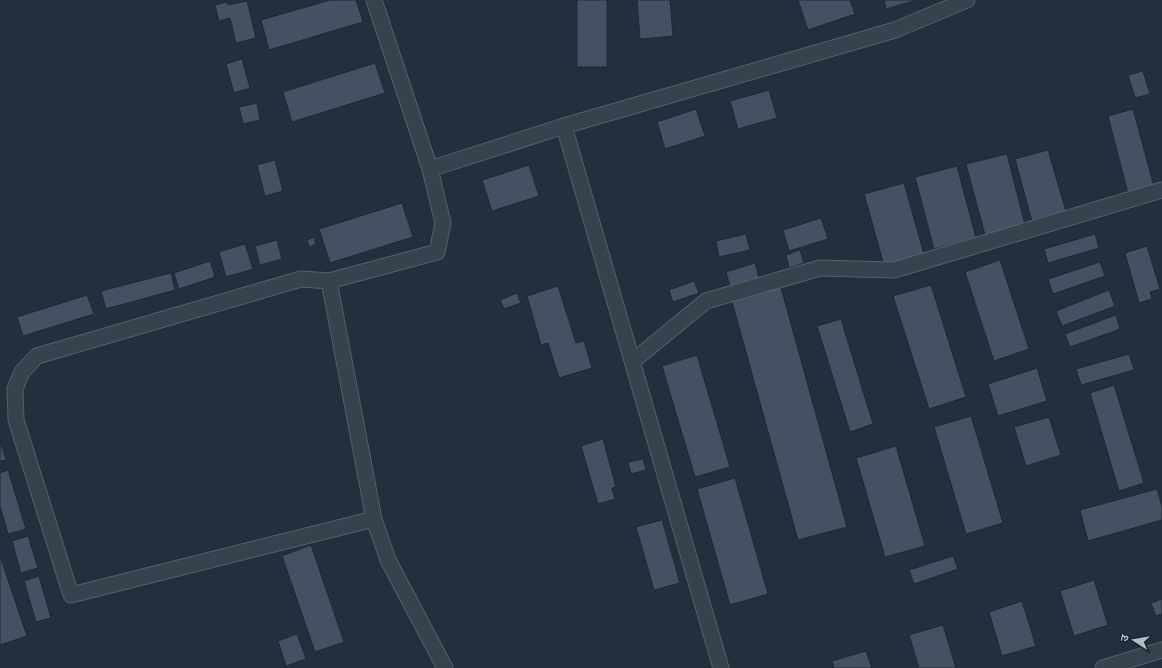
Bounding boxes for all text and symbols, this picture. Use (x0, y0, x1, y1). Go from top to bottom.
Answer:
north arrow (1114, 620, 1154, 660)
text: उ (1116, 633, 1132, 643)

